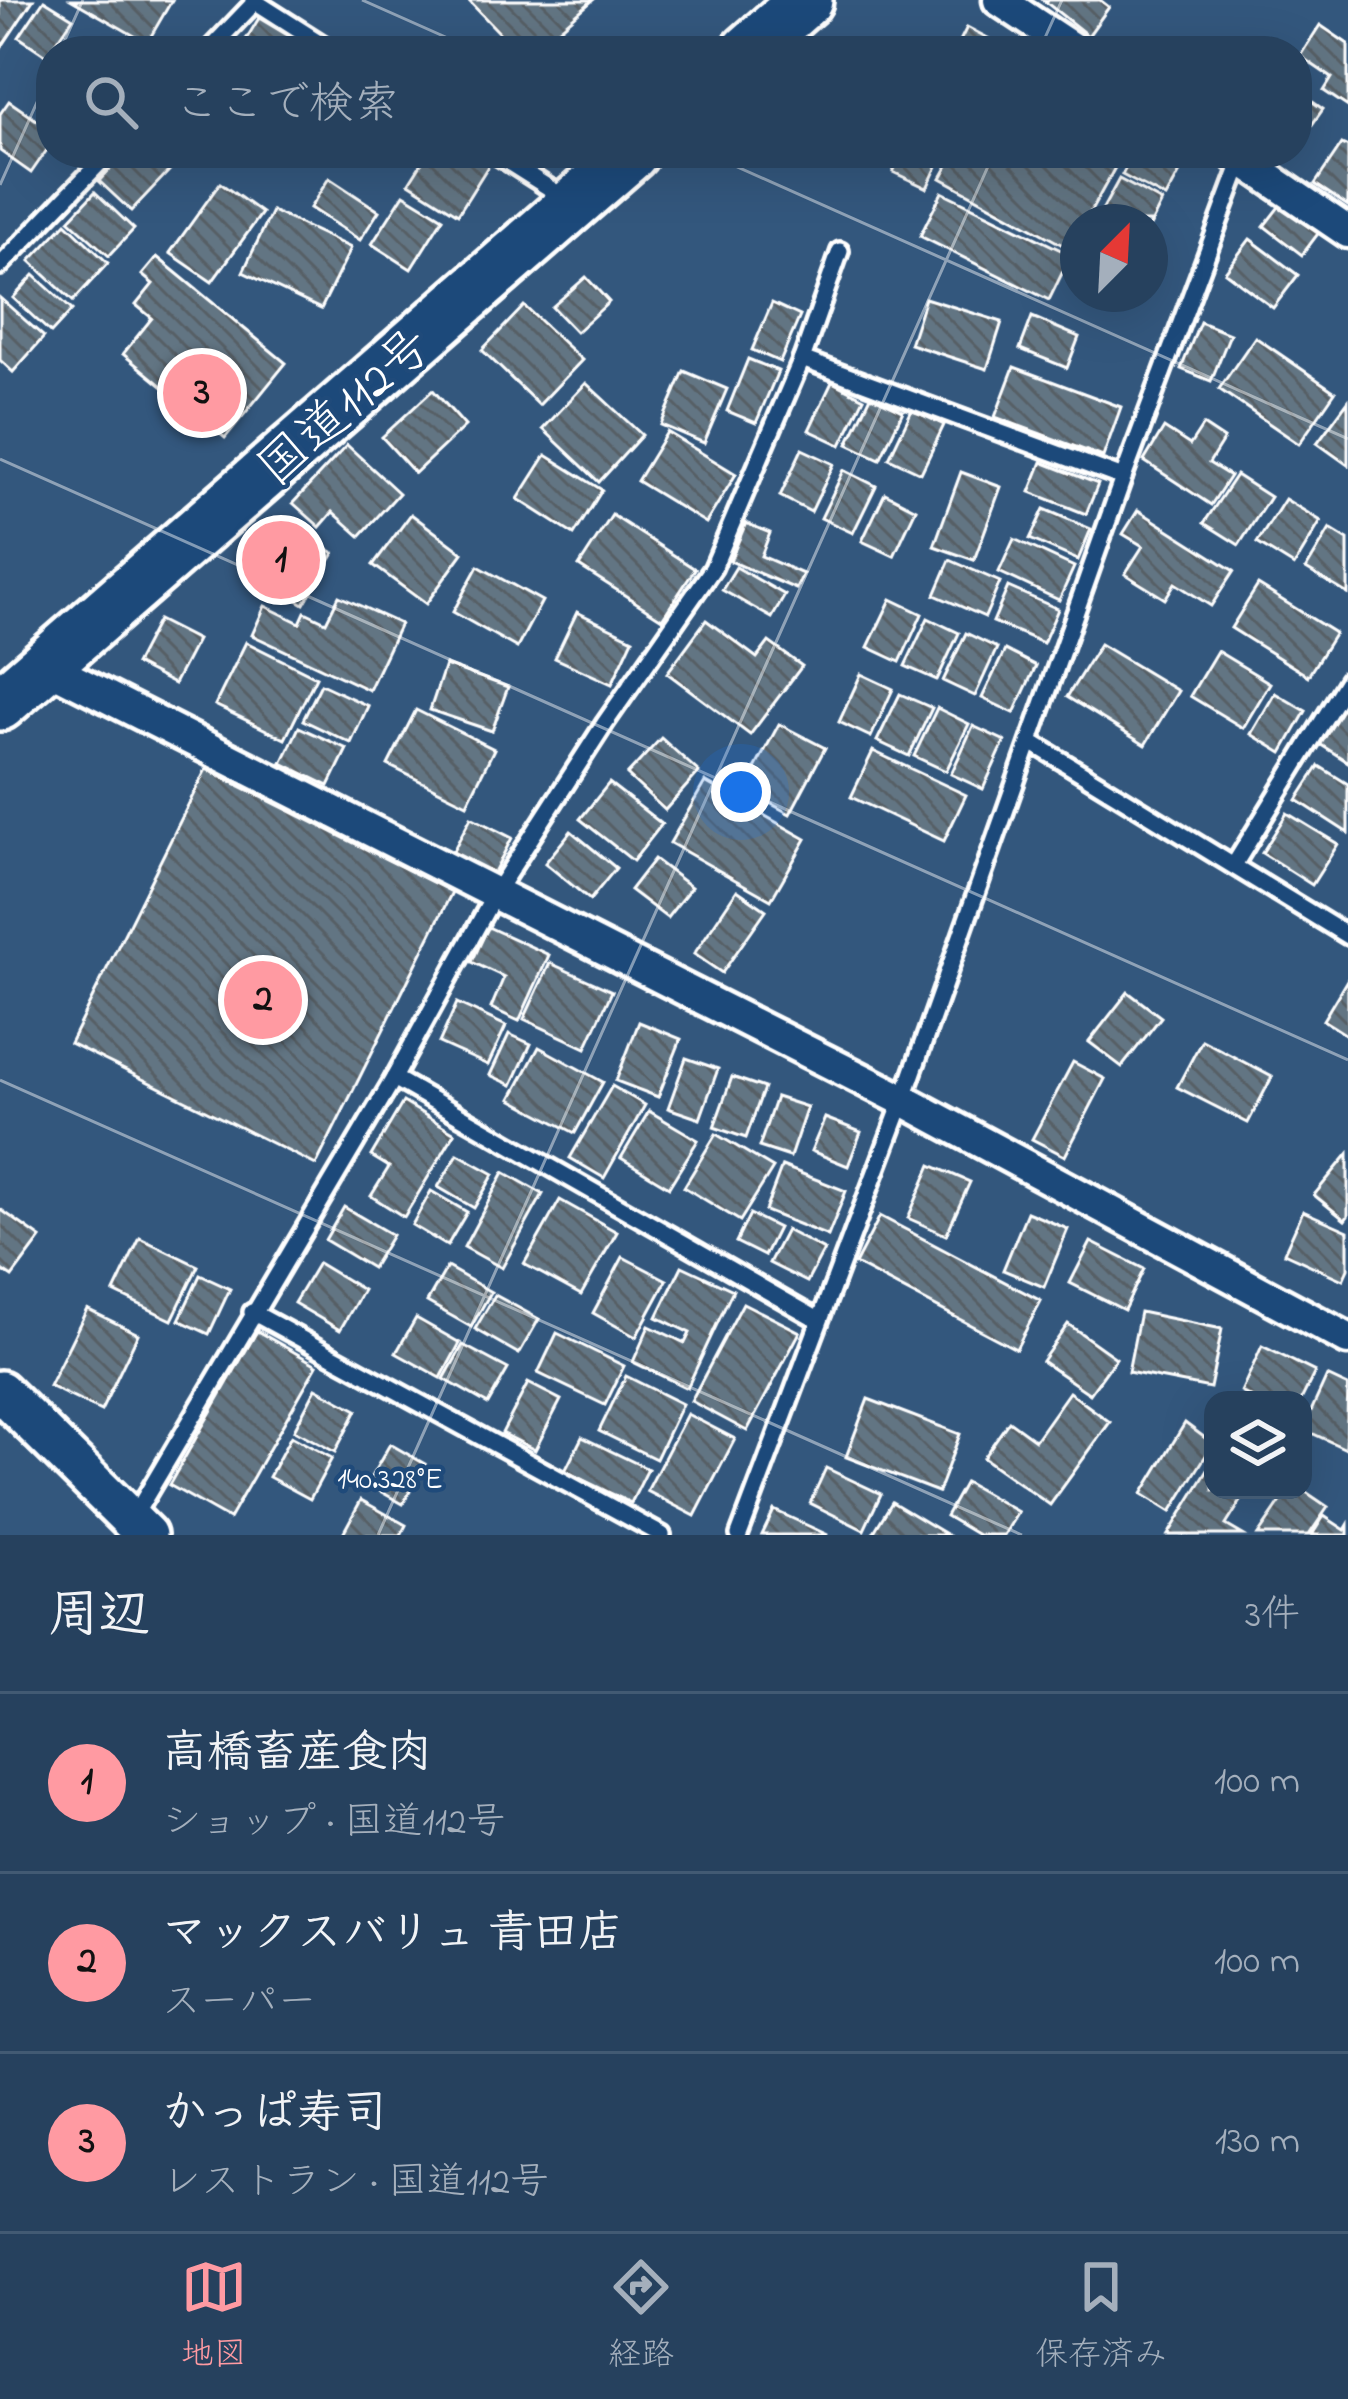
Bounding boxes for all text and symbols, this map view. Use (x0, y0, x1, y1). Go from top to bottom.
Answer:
search box (36, 36, 1312, 168)
icon: search (78, 69, 144, 135)
text: ここで検索 (174, 73, 399, 139)
north arrow (1060, 204, 1168, 312)
street label: 国道112号 (242, 312, 451, 507)
pin: 3 (163, 348, 241, 438)
pin: 1 (242, 515, 320, 605)
your location (711, 762, 771, 822)
pin: 2 (224, 955, 302, 1045)
map controls (1204, 1391, 1312, 1499)
button: layers (1204, 1391, 1312, 1499)
text: 140.328°E (337, 1459, 443, 1503)
text: 周辺 (48, 1580, 150, 1655)
text: 3件 (1245, 1588, 1300, 1645)
text: 高橋畜産食肉 (162, 1722, 432, 1788)
text: 1 (81, 1754, 93, 1811)
text: 100 m (1214, 1754, 1300, 1811)
text: ショップ · 国道112号 (162, 1795, 505, 1852)
text: マックスバリュ 青田店 (162, 1902, 623, 1968)
text: 2 (77, 1934, 97, 1991)
text: 100 m (1214, 1934, 1300, 1991)
text: スーパー (162, 1975, 316, 2032)
text: かっぱ寿司 (162, 2082, 387, 2148)
text: 3 (79, 2114, 95, 2171)
text: 130 m (1215, 2114, 1300, 2171)
text: レストラン · 国道112号 (162, 2155, 549, 2212)
tab: 地図 (181, 2254, 247, 2380)
tab: 経路 (608, 2254, 674, 2380)
tab: 保存済み (1035, 2254, 1167, 2380)

